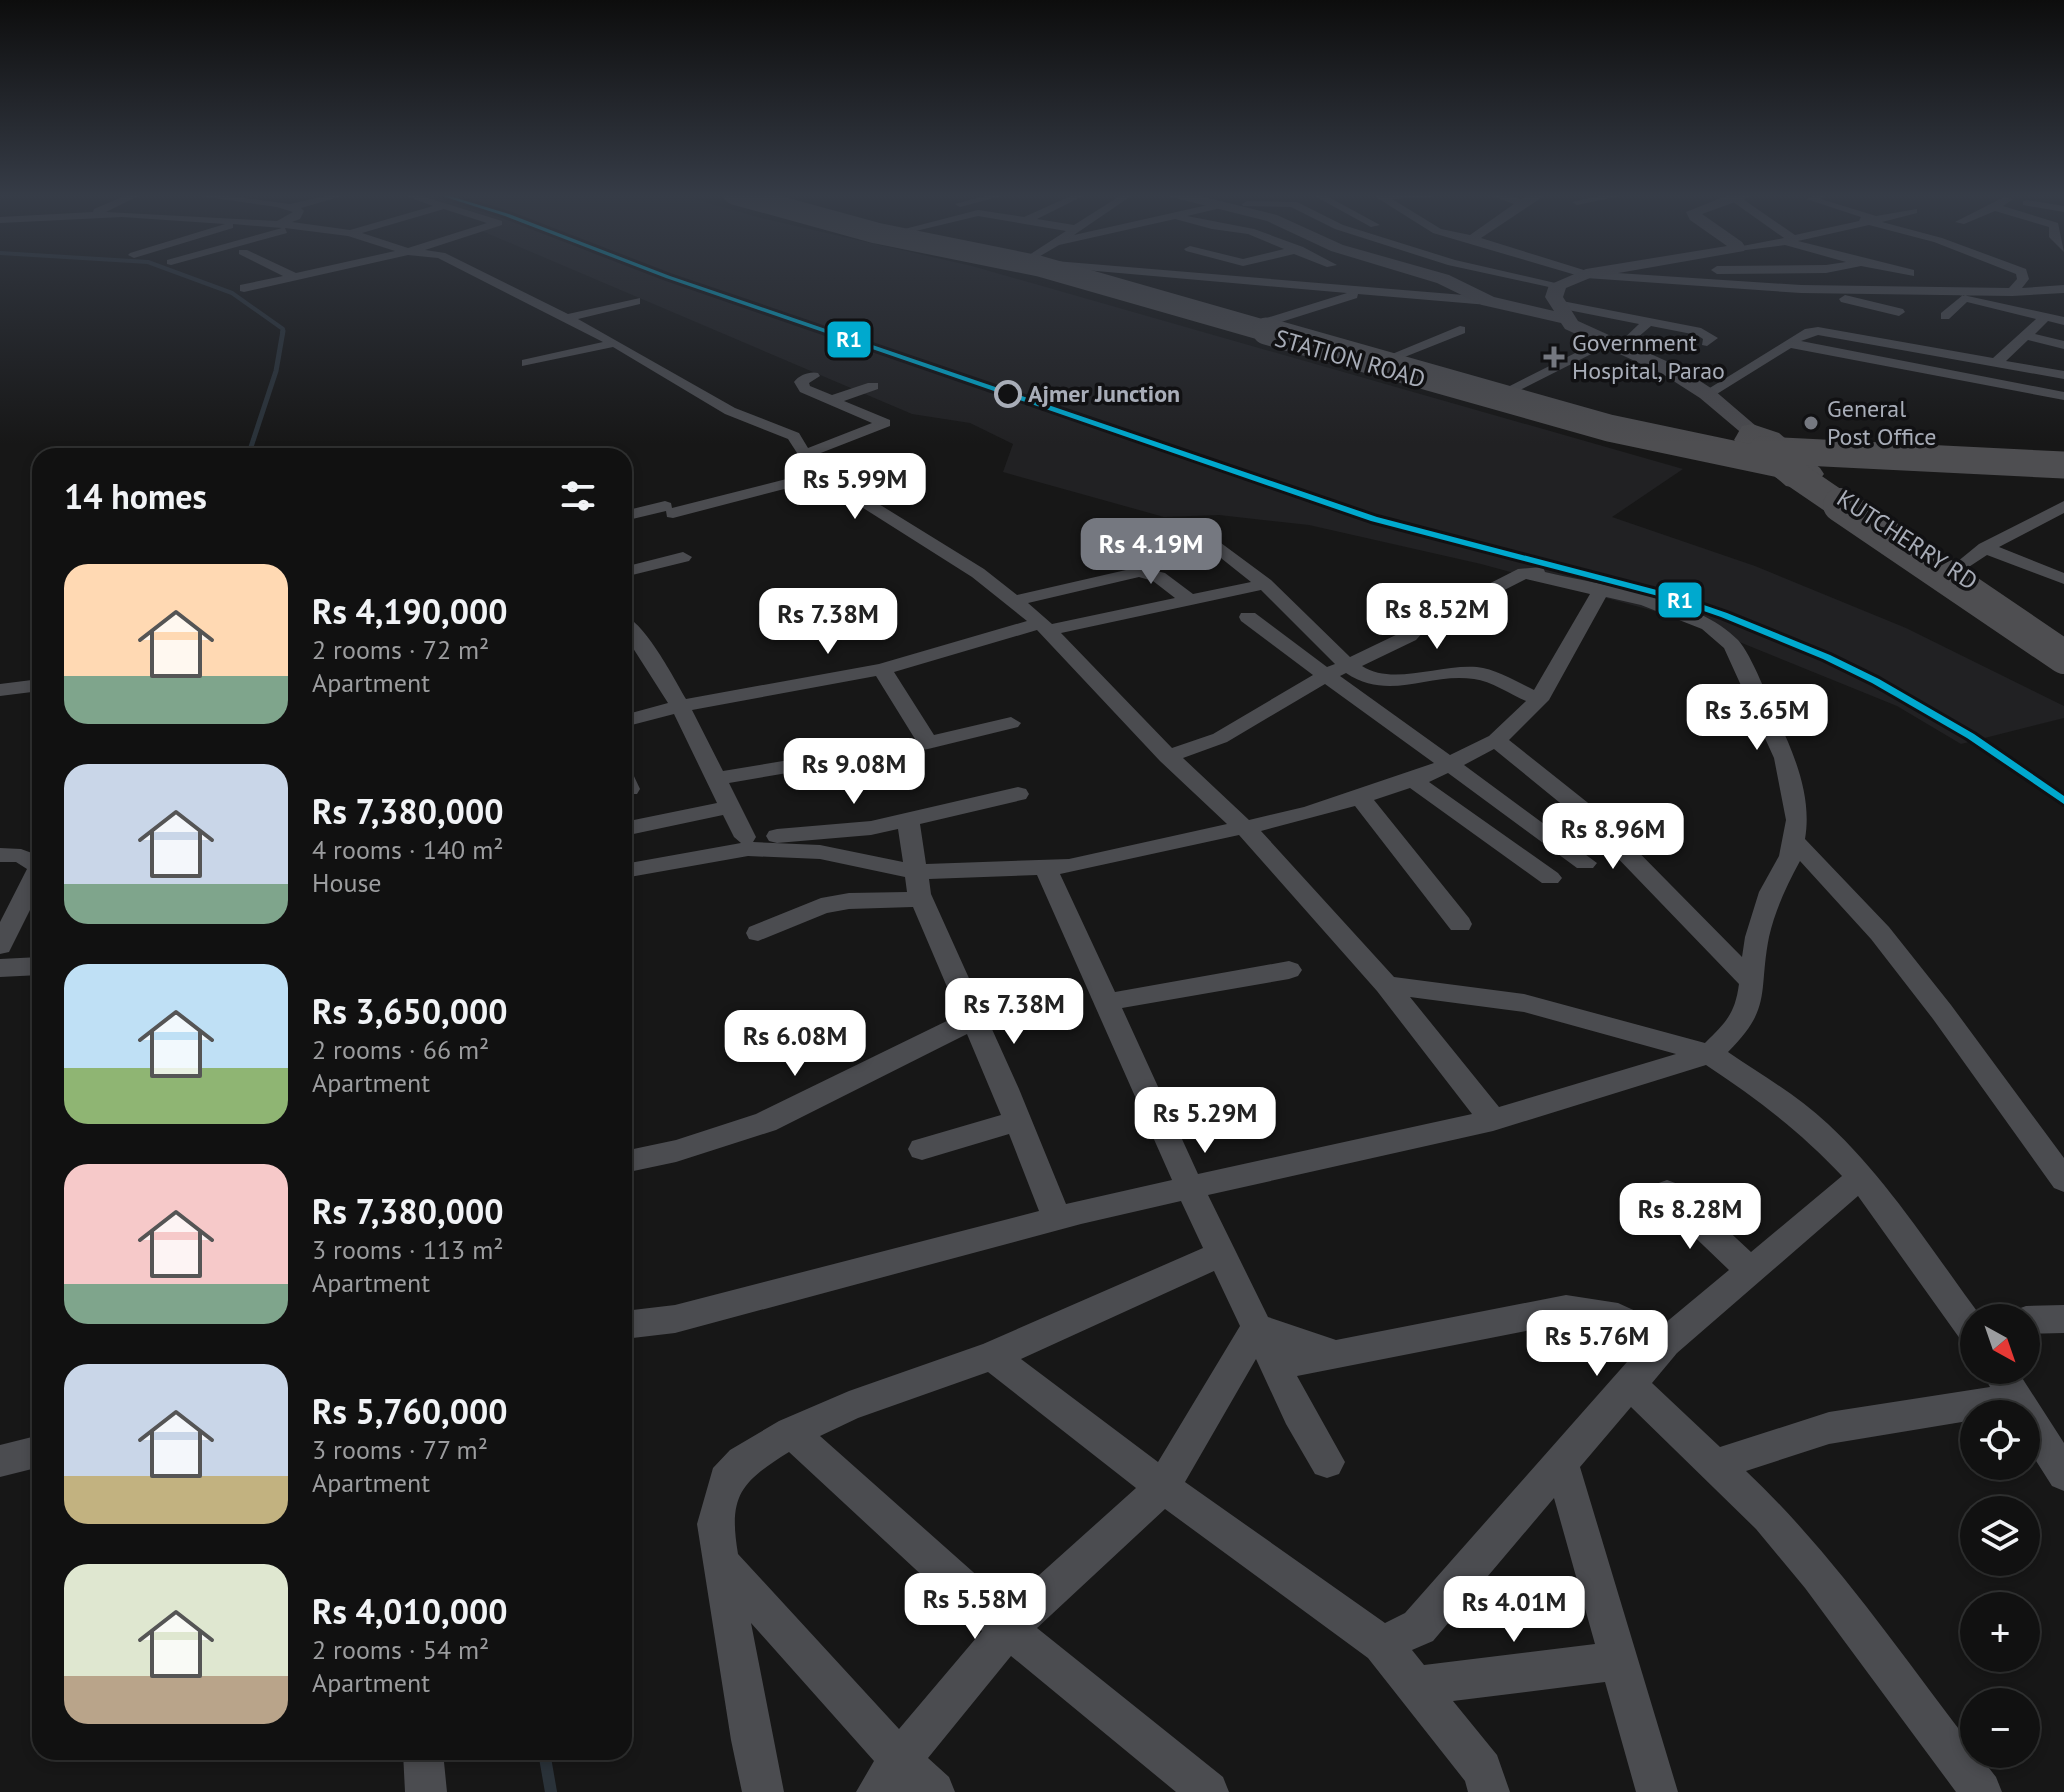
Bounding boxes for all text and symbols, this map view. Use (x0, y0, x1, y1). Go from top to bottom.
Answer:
line badge: R1 (826, 320, 872, 359)
street label: STATION ROAD (1271, 322, 1429, 395)
text: R1 (836, 325, 862, 353)
place label: Government Hospital, Parao (1572, 327, 1725, 386)
marker: Government Hospital, Parao (1543, 346, 1565, 368)
place label: Ajmer Junction (1028, 378, 1180, 409)
marker: Ajmer Junction (995, 381, 1021, 407)
place label: General Post Office (1827, 393, 1937, 452)
marker: General Post Office (1802, 414, 1820, 432)
pin: Rs 5.99M (772, 453, 938, 521)
text: Rs 5.99M (803, 462, 907, 495)
text: 14 homes (64, 474, 207, 518)
icon: filters (556, 474, 600, 518)
street label: KUTCHERRY RD (1831, 483, 1983, 597)
pin: Rs 4.19M (1068, 518, 1234, 586)
text: Rs 4.19M (1099, 527, 1203, 560)
line badge: R1 (1657, 581, 1703, 619)
pin: Rs 8.52M (1354, 583, 1520, 651)
text: R1 (1667, 586, 1693, 614)
pin: Rs 7.38M (745, 588, 911, 656)
text: Rs 4,190,000 (312, 589, 508, 633)
text: Rs 8.52M (1385, 592, 1489, 625)
icon: home (128, 596, 224, 692)
text: Rs 7.38M (777, 597, 879, 630)
text: 2 rooms · 72 m² (312, 633, 489, 666)
text: Apartment (312, 666, 430, 699)
pin: Rs 3.65M (1674, 684, 1840, 752)
text: Rs 3.65M (1705, 693, 1809, 726)
pin: Rs 9.08M (771, 738, 937, 806)
text: Rs 9.08M (802, 747, 906, 780)
text: Rs 7,380,000 (312, 789, 503, 833)
icon: home (128, 796, 224, 892)
pin: Rs 8.96M (1530, 803, 1696, 871)
text: Rs 8.96M (1561, 812, 1665, 845)
text: 4 rooms · 140 m² (312, 833, 504, 866)
text: House (312, 866, 382, 899)
pin: Rs 7.38M (931, 978, 1097, 1046)
text: Rs 7.38M (963, 987, 1065, 1020)
text: Rs 3,650,000 (312, 989, 508, 1033)
icon: home (128, 996, 224, 1092)
pin: Rs 6.08M (712, 1010, 878, 1078)
text: Rs 6.08M (743, 1019, 847, 1052)
text: 2 rooms · 66 m² (312, 1033, 489, 1066)
text: Apartment (312, 1066, 430, 1099)
pin: Rs 5.29M (1122, 1087, 1288, 1155)
text: Rs 5.29M (1153, 1096, 1257, 1129)
pin: Rs 8.28M (1607, 1183, 1773, 1251)
text: Rs 7,380,000 (312, 1189, 503, 1233)
text: Rs 8.28M (1638, 1192, 1742, 1225)
icon: home (128, 1196, 224, 1292)
text: 3 rooms · 113 m² (312, 1233, 504, 1266)
text: Apartment (312, 1266, 430, 1299)
north arrow (1960, 1304, 2040, 1384)
map controls (1960, 1304, 2040, 1768)
pin: Rs 5.76M (1514, 1310, 1680, 1378)
text: Rs 5.76M (1545, 1319, 1649, 1352)
text: Rs 5,760,000 (312, 1389, 508, 1433)
icon: home (128, 1396, 224, 1492)
button: locate (1960, 1400, 2040, 1480)
text: 3 rooms · 77 m² (312, 1433, 488, 1466)
text: Apartment (312, 1466, 430, 1499)
button: layers (1960, 1496, 2040, 1576)
pin: Rs 5.58M (892, 1573, 1058, 1641)
pin: Rs 4.01M (1431, 1576, 1597, 1644)
text: Rs 5.58M (923, 1582, 1027, 1615)
text: Rs 4.01M (1462, 1585, 1566, 1618)
text: Rs 4,010,000 (312, 1589, 508, 1633)
button: + (1960, 1592, 2040, 1672)
icon: home (128, 1596, 224, 1692)
text: 2 rooms · 54 m² (312, 1633, 489, 1666)
text: Apartment (312, 1666, 430, 1699)
button: − (1960, 1688, 2040, 1768)

